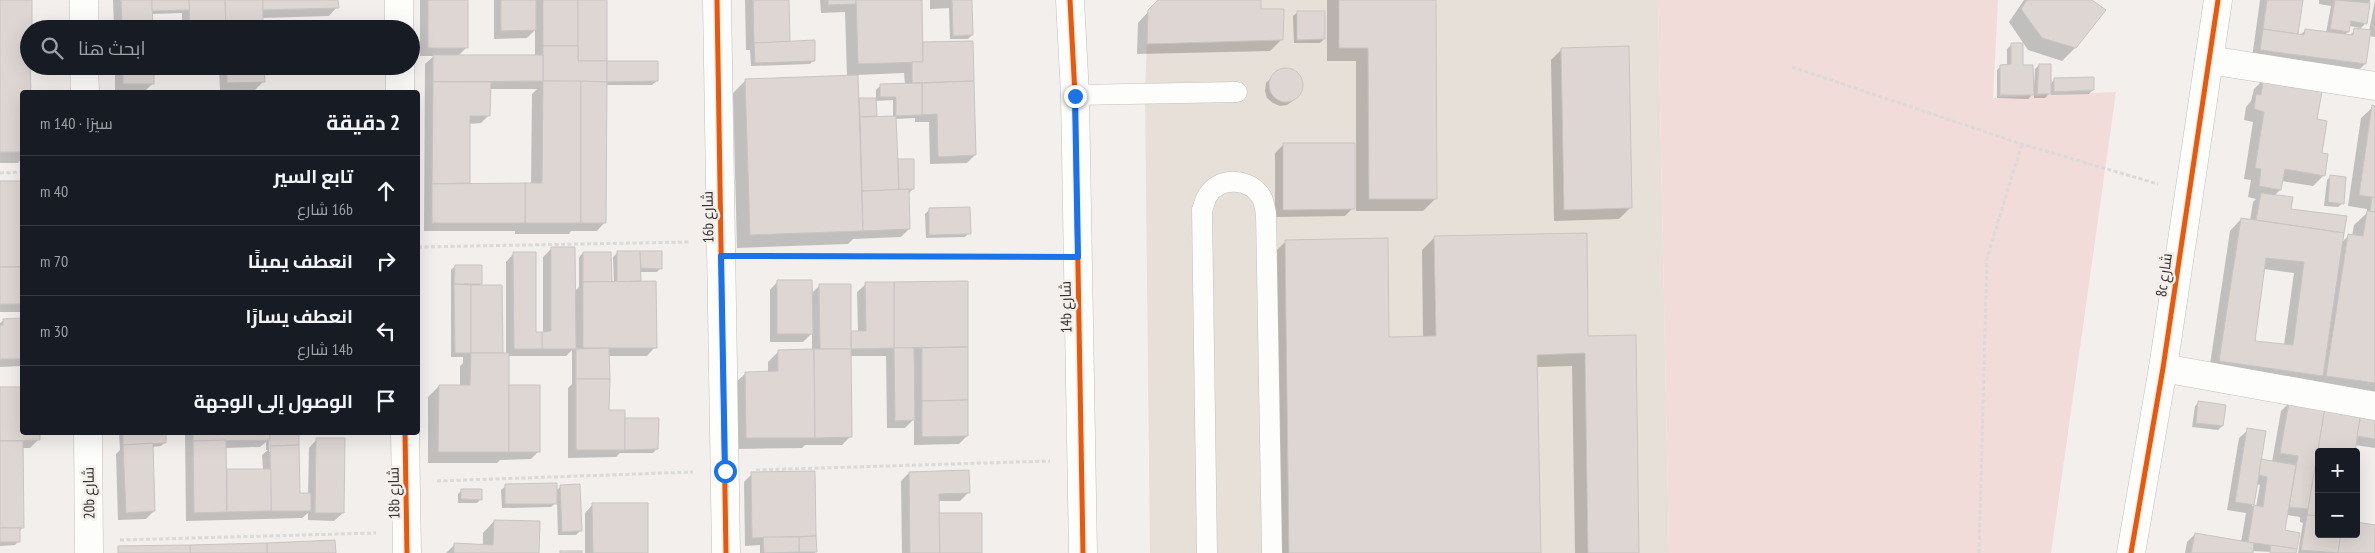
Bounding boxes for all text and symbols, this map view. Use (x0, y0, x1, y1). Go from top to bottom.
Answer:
search box (20, 20, 420, 75)
icon: search (38, 34, 66, 62)
text: ابحث هنا (78, 36, 146, 60)
route end (1064, 85, 1087, 108)
text: 2 دقيقة (326, 109, 400, 136)
text: سيرًا · 140 m (40, 113, 113, 133)
text: تابع السير (274, 164, 353, 188)
icon: ahead (372, 177, 400, 205)
text: 40 m (40, 181, 68, 201)
street label: 16b شارع (698, 191, 719, 243)
text: 16b شارع (297, 199, 353, 219)
icon: right (372, 247, 400, 275)
text: انعطف يمينًا (248, 249, 353, 273)
text: 70 m (40, 251, 68, 271)
street label: 8c شارع (2151, 252, 2178, 298)
street label: 14b شارع (1056, 281, 1077, 333)
text: انعطف يسارًا (245, 304, 353, 328)
icon: left (372, 317, 400, 345)
text: 30 m (40, 321, 68, 341)
text: 14b شارع (297, 339, 353, 359)
icon: arrive (372, 387, 400, 415)
text: الوصول إلى الوجهة (194, 389, 353, 413)
map controls (2315, 448, 2360, 538)
button: + (2315, 448, 2360, 493)
route start (714, 460, 737, 483)
street label: 20b شارع (79, 467, 100, 519)
street label: 18b شارع (384, 467, 405, 519)
button: − (2315, 493, 2360, 538)

